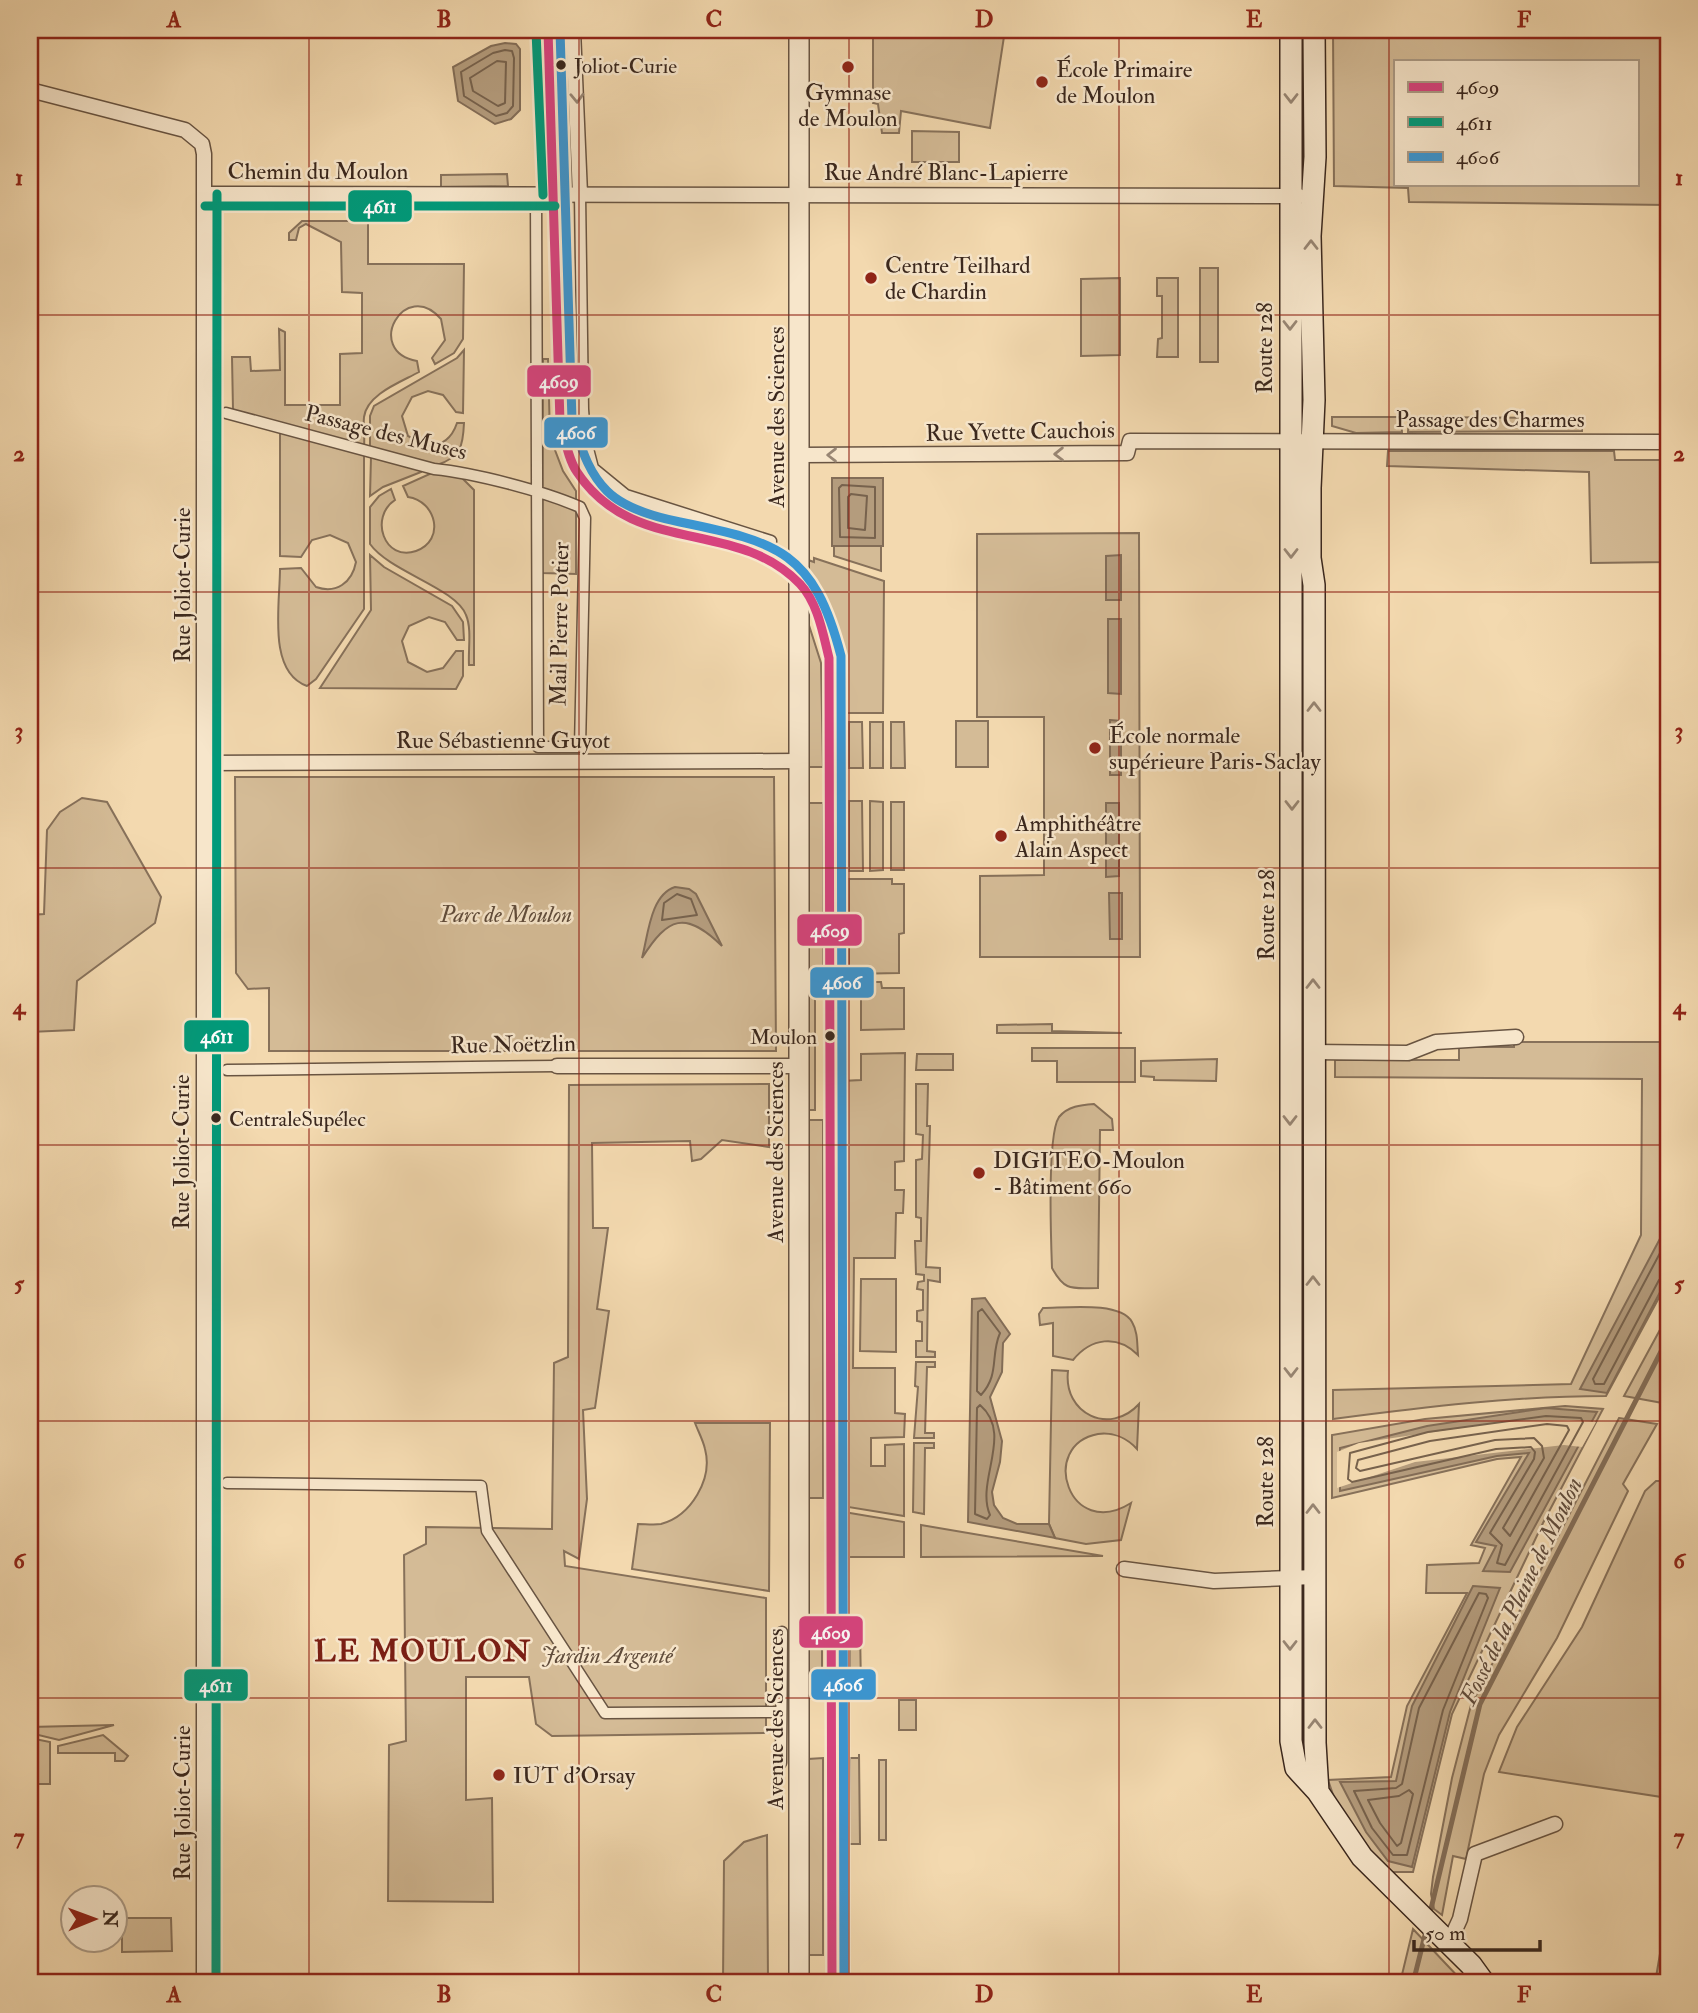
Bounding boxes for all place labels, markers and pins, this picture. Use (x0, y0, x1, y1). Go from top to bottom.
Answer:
place label: Joliot-Curie (573, 53, 677, 80)
place label: École Primaire de Moulon (1056, 55, 1193, 110)
marker: Joliot-Curie (554, 58, 568, 72)
marker: Gymnase de Moulon (840, 59, 856, 75)
marker: École Primaire de Moulon (1034, 74, 1050, 90)
place label: Gymnase de Moulon (798, 78, 898, 133)
place label: Centre Teilhard de Chardin (885, 251, 1031, 306)
marker: Centre Teilhard de Chardin (863, 270, 879, 286)
place label: École normale supérieure Paris-Saclay (1109, 721, 1321, 777)
marker: École normale supérieure Paris-Saclay (1087, 740, 1103, 756)
place label: Amphithéâtre Alain Aspect (1014, 809, 1141, 865)
marker: Amphithéâtre Alain Aspect (993, 828, 1009, 844)
place label: Moulon (750, 1024, 817, 1051)
marker: Moulon (823, 1029, 837, 1043)
place label: CentraleSupélec (229, 1106, 366, 1133)
marker: CentraleSupélec (209, 1111, 223, 1125)
place label: DIGITEO-Moulon - Bâtiment 660 (993, 1146, 1185, 1201)
marker: DIGITEO-Moulon - Bâtiment 660 (971, 1165, 987, 1181)
place label: IUT d'Orsay (513, 1761, 636, 1790)
marker: IUT d'Orsay (491, 1767, 507, 1783)

